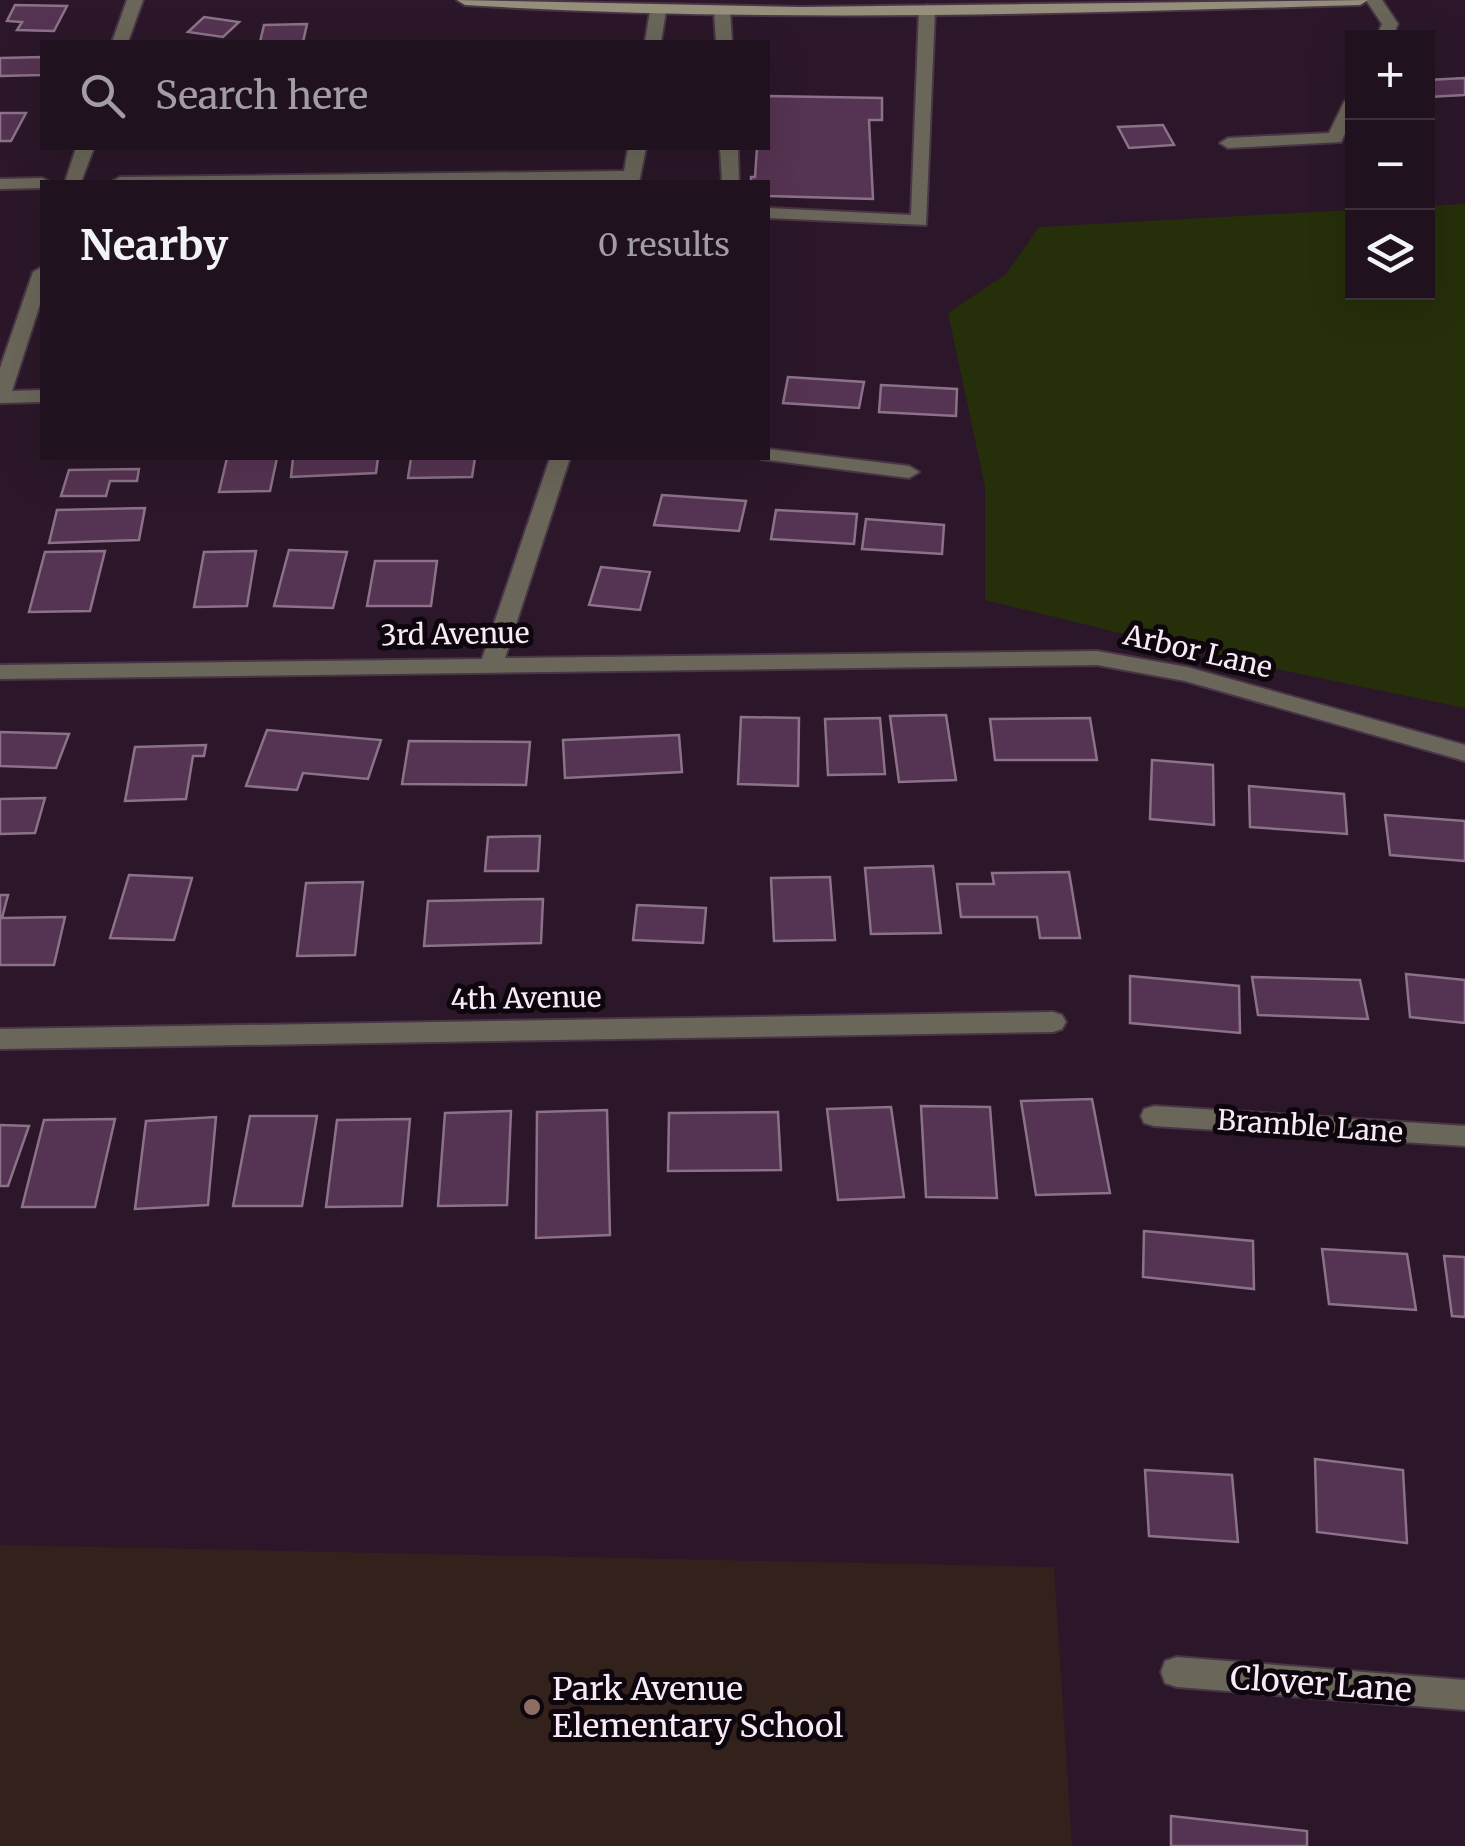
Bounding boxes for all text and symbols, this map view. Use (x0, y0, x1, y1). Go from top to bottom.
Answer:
map controls (1345, 30, 1435, 300)
button: + (1345, 30, 1435, 120)
search box (40, 40, 770, 150)
icon: search (75, 68, 130, 123)
text: Search here (155, 72, 368, 119)
button: − (1345, 120, 1435, 210)
button: layers (1345, 210, 1435, 300)
text: Nearby (80, 219, 228, 271)
text: 0 results (598, 225, 730, 265)
street label: 3rd Avenue (380, 615, 530, 653)
street label: Arbor Lane (1119, 616, 1276, 686)
street label: 4th Avenue (450, 979, 602, 1017)
street label: Bramble Lane (1216, 1102, 1404, 1150)
street label: Clover Lane (1229, 1658, 1413, 1710)
place label: Park Avenue Elementary School (552, 1669, 844, 1746)
marker: Park Avenue Elementary School (521, 1696, 543, 1718)

